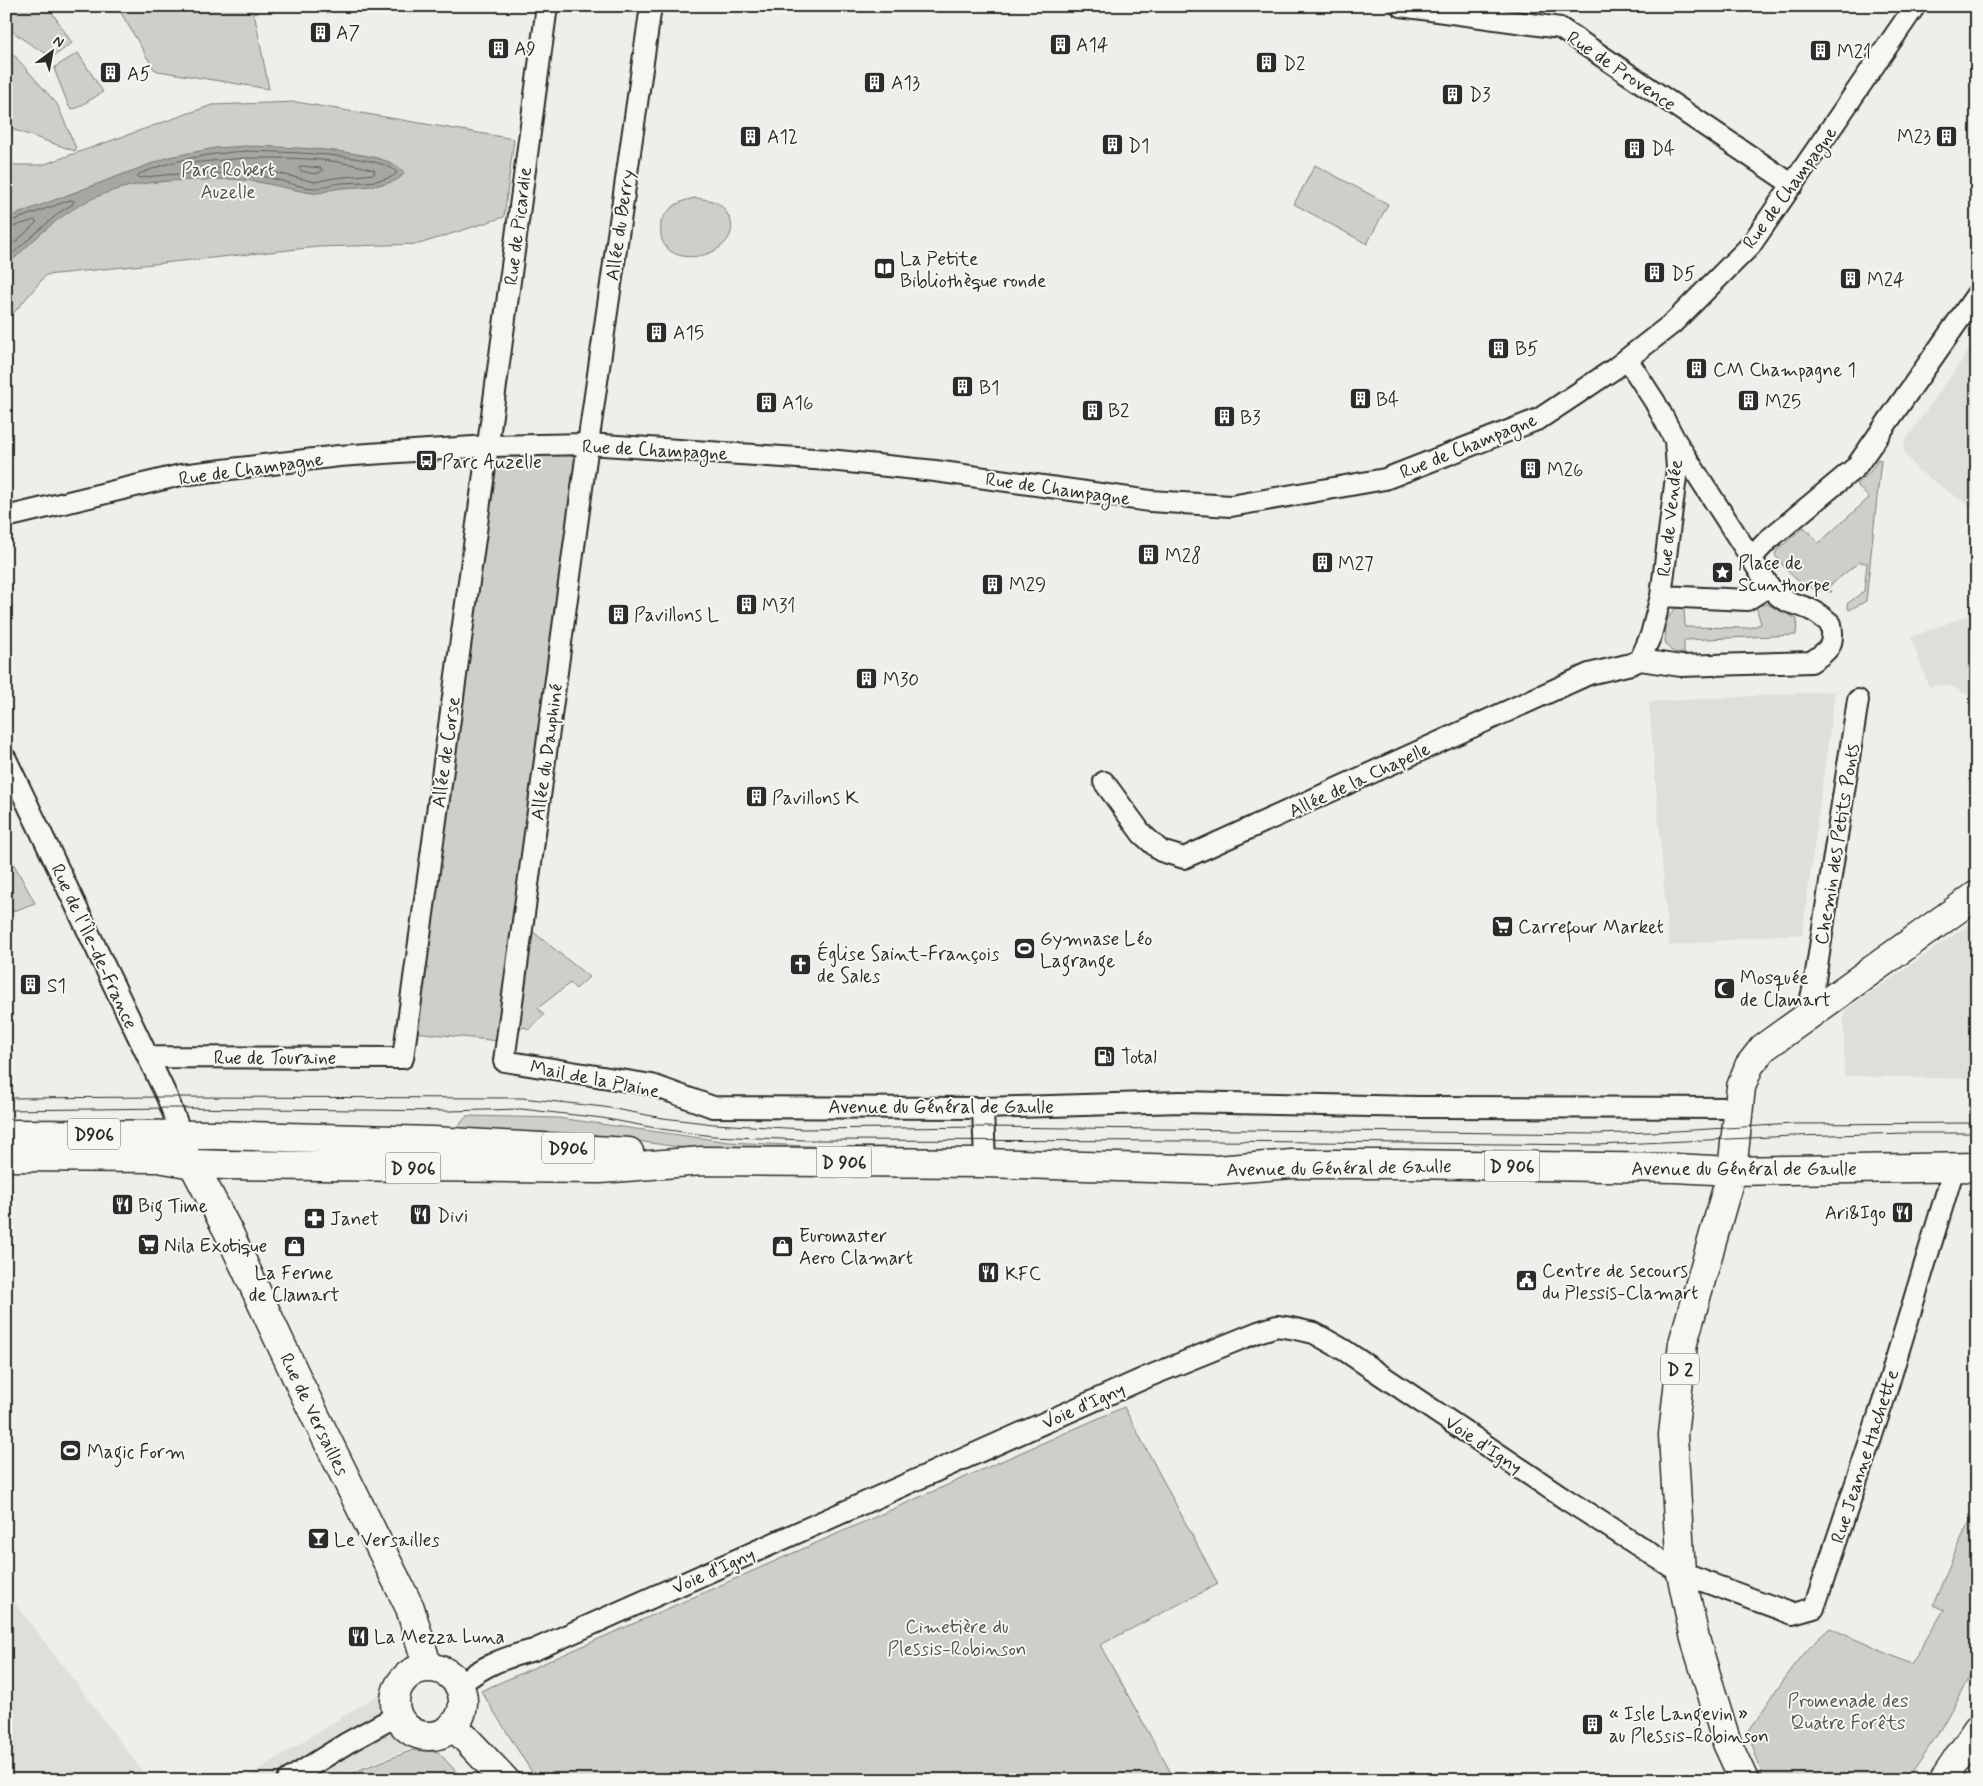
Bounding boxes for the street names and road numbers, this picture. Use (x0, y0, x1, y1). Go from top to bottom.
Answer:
street label: Rue de Provence (1562, 25, 1681, 117)
street label: Rue de Champagne (1737, 121, 1845, 255)
street label: Rue de Picardie (499, 166, 538, 287)
street label: Allée du Berry (600, 168, 641, 283)
street label: Rue de Champagne (1396, 407, 1542, 487)
street label: Rue de Champagne (581, 434, 728, 469)
street label: Rue de Champagne (177, 447, 326, 494)
street label: Rue de Vendée (1652, 458, 1689, 578)
street label: Rue de Champagne (984, 467, 1132, 514)
street label: Allée du Dauphiné (526, 682, 569, 822)
street label: Allée de Corse (426, 695, 467, 809)
street label: Allée de la Chapelle (1285, 737, 1435, 824)
street label: Chemin des Petits Ponts (1809, 742, 1866, 947)
street label: Rue de l'Île-de-France (44, 860, 143, 1033)
street label: Rue de Touraine (214, 1046, 336, 1071)
street label: Mail de la Plaine (528, 1055, 662, 1104)
street label: Avenue du Général de Gaulle (828, 1095, 1054, 1120)
road number: D906 (68, 1118, 120, 1150)
road number: D906 (542, 1132, 594, 1164)
road number: D 906 (816, 1146, 872, 1178)
road number: D 906 (1484, 1150, 1540, 1182)
road number: D 906 (386, 1152, 440, 1184)
street label: Avenue du Général de Gaulle (1226, 1154, 1452, 1183)
street label: Avenue du Général de Gaulle (1631, 1157, 1857, 1182)
street label: Rue de Versailles (273, 1349, 354, 1481)
road number: D 2 (1661, 1354, 1699, 1385)
street label: Rue Jeanne Hachette (1825, 1366, 1905, 1547)
street label: Voie d'Igny (1038, 1377, 1129, 1437)
street label: Voie d'Igny (1439, 1410, 1527, 1481)
street label: Voie d'Igny (668, 1542, 759, 1602)

